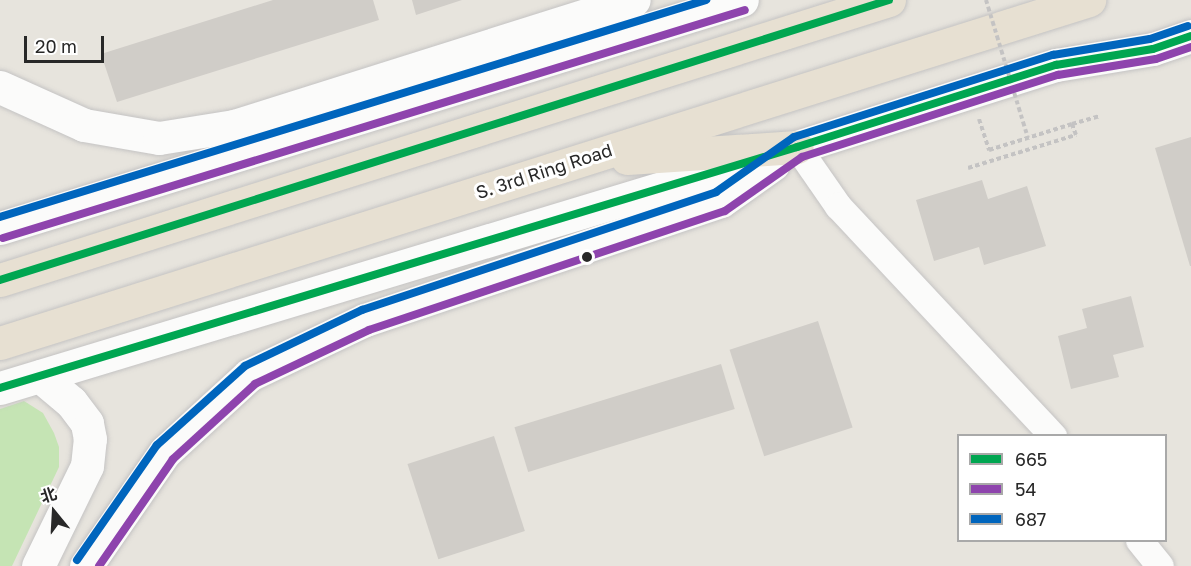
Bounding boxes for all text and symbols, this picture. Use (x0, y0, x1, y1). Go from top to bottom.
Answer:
scale bar (27, 24, 106, 62)
text: 20 m (35, 35, 77, 57)
street label: S. 3rd Ring Road (473, 139, 615, 203)
unlabelled marker (581, 251, 593, 263)
legend (957, 434, 1167, 542)
text: 665 (1015, 448, 1047, 470)
text: 54 (1015, 478, 1036, 500)
north arrow (24, 482, 84, 542)
text: 北 (38, 483, 59, 507)
text: 687 (1015, 508, 1046, 530)

